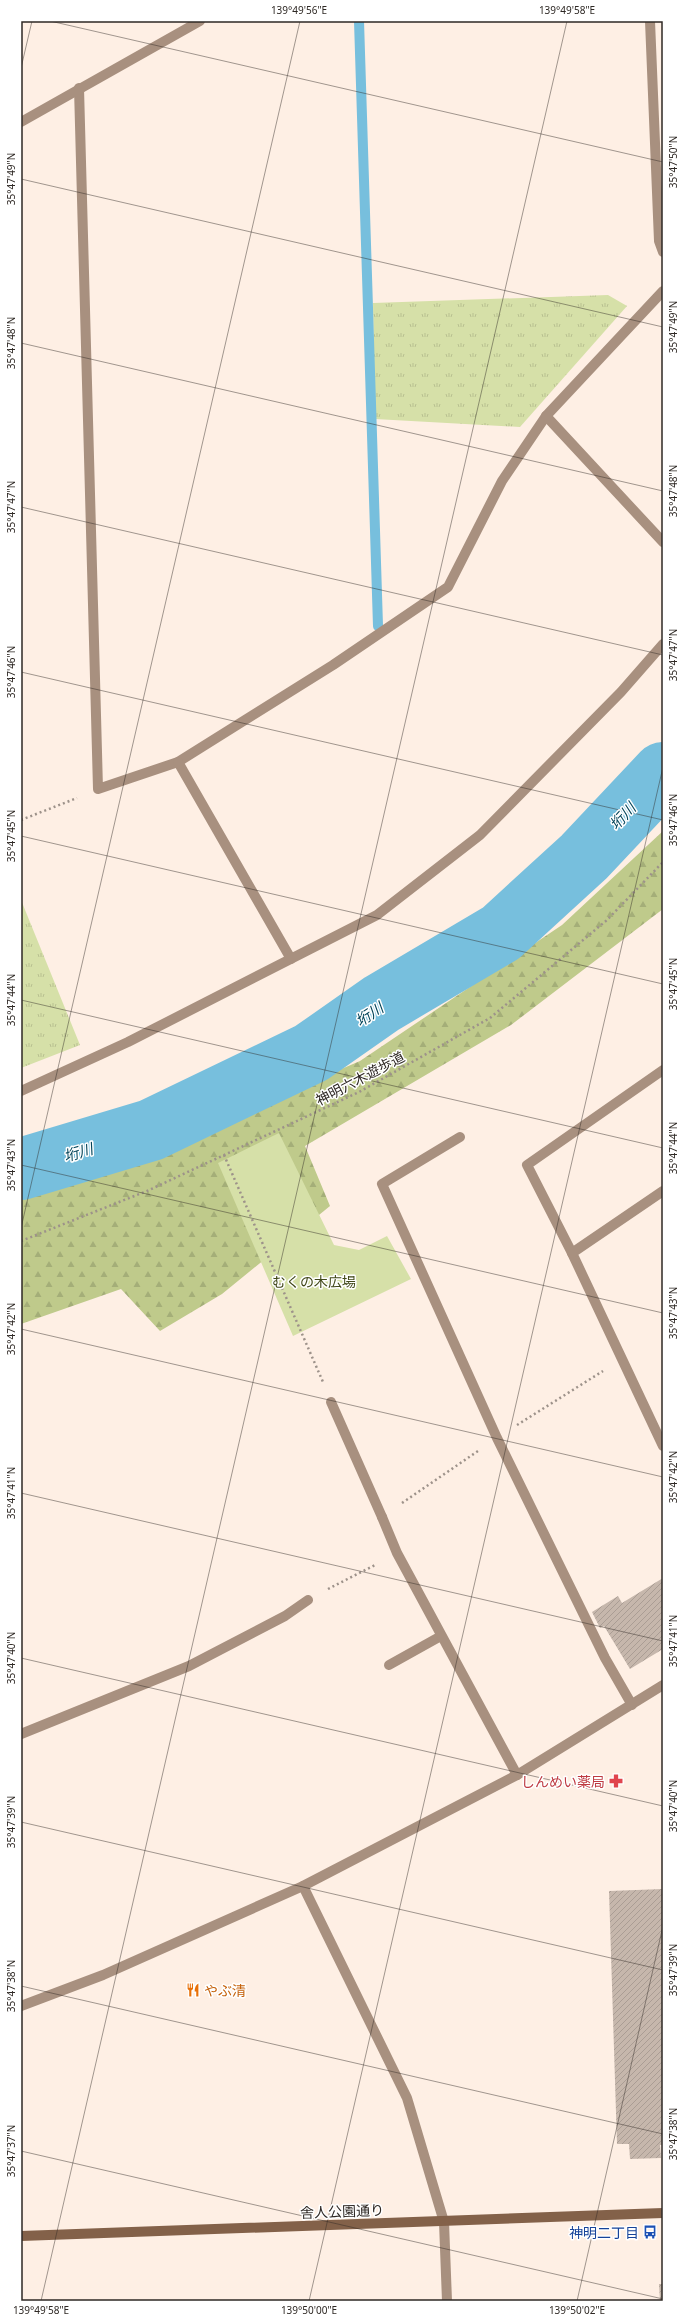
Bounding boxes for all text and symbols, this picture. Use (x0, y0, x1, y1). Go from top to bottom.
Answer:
text: 139°49'56"E (271, 3, 327, 17)
text: 139°49'58"E (539, 3, 595, 17)
text: 35°47'50"N (666, 136, 680, 188)
text: 35°47'49"N (4, 153, 18, 205)
text: 35°47'49"N (666, 301, 680, 353)
text: 35°47'48"N (4, 317, 18, 369)
text: 35°47'48"N (666, 465, 680, 517)
text: 35°47'47"N (4, 481, 18, 533)
text: 35°47'47"N (666, 629, 680, 681)
text: 35°47'46"N (4, 646, 18, 698)
text: 35°47'46"N (666, 794, 680, 846)
water label: 垳川 (604, 797, 641, 834)
text: 35°47'45"N (4, 810, 18, 862)
text: 35°47'45"N (666, 958, 680, 1010)
text: 35°47'44"N (4, 974, 18, 1026)
water label: 垳川 (351, 996, 389, 1031)
street label: 神明六木遊歩道 (312, 1047, 408, 1109)
text: 35°47'44"N (666, 1122, 680, 1174)
water label: 垳川 (61, 1137, 97, 1166)
text: 35°47'43"N (4, 1139, 18, 1191)
park label: むくの木広場 (272, 1272, 356, 1291)
text: 35°47'43"N (666, 1287, 680, 1339)
text: 35°47'42"N (4, 1303, 18, 1355)
text: 35°47'42"N (666, 1451, 680, 1503)
text: 35°47'41"N (4, 1467, 18, 1519)
text: 35°47'41"N (666, 1615, 680, 1667)
text: 35°47'40"N (4, 1632, 18, 1684)
place label: しんめい薬局 (521, 1772, 605, 1791)
pharmacy icon: しんめい薬局 (608, 1773, 624, 1789)
text: 35°47'40"N (666, 1780, 680, 1832)
text: 35°47'39"N (4, 1796, 18, 1848)
text: 35°47'39"N (666, 1944, 680, 1996)
text: 35°47'38"N (4, 1960, 18, 2012)
place label: やぶ清 (204, 1981, 246, 2000)
restaurant icon: やぶ清 (185, 1982, 201, 1998)
text: 35°47'38"N (666, 2108, 680, 2160)
text: 35°47'37"N (4, 2125, 18, 2177)
street label: 舎人公園通り (300, 2200, 384, 2222)
place label: 神明二丁目 (569, 2223, 639, 2242)
bus stop icon: 神明二丁目 (642, 2224, 658, 2240)
text: 139°49'58"E (13, 2303, 69, 2317)
text: 139°50'00"E (281, 2303, 337, 2317)
text: 139°50'02"E (549, 2303, 605, 2317)

